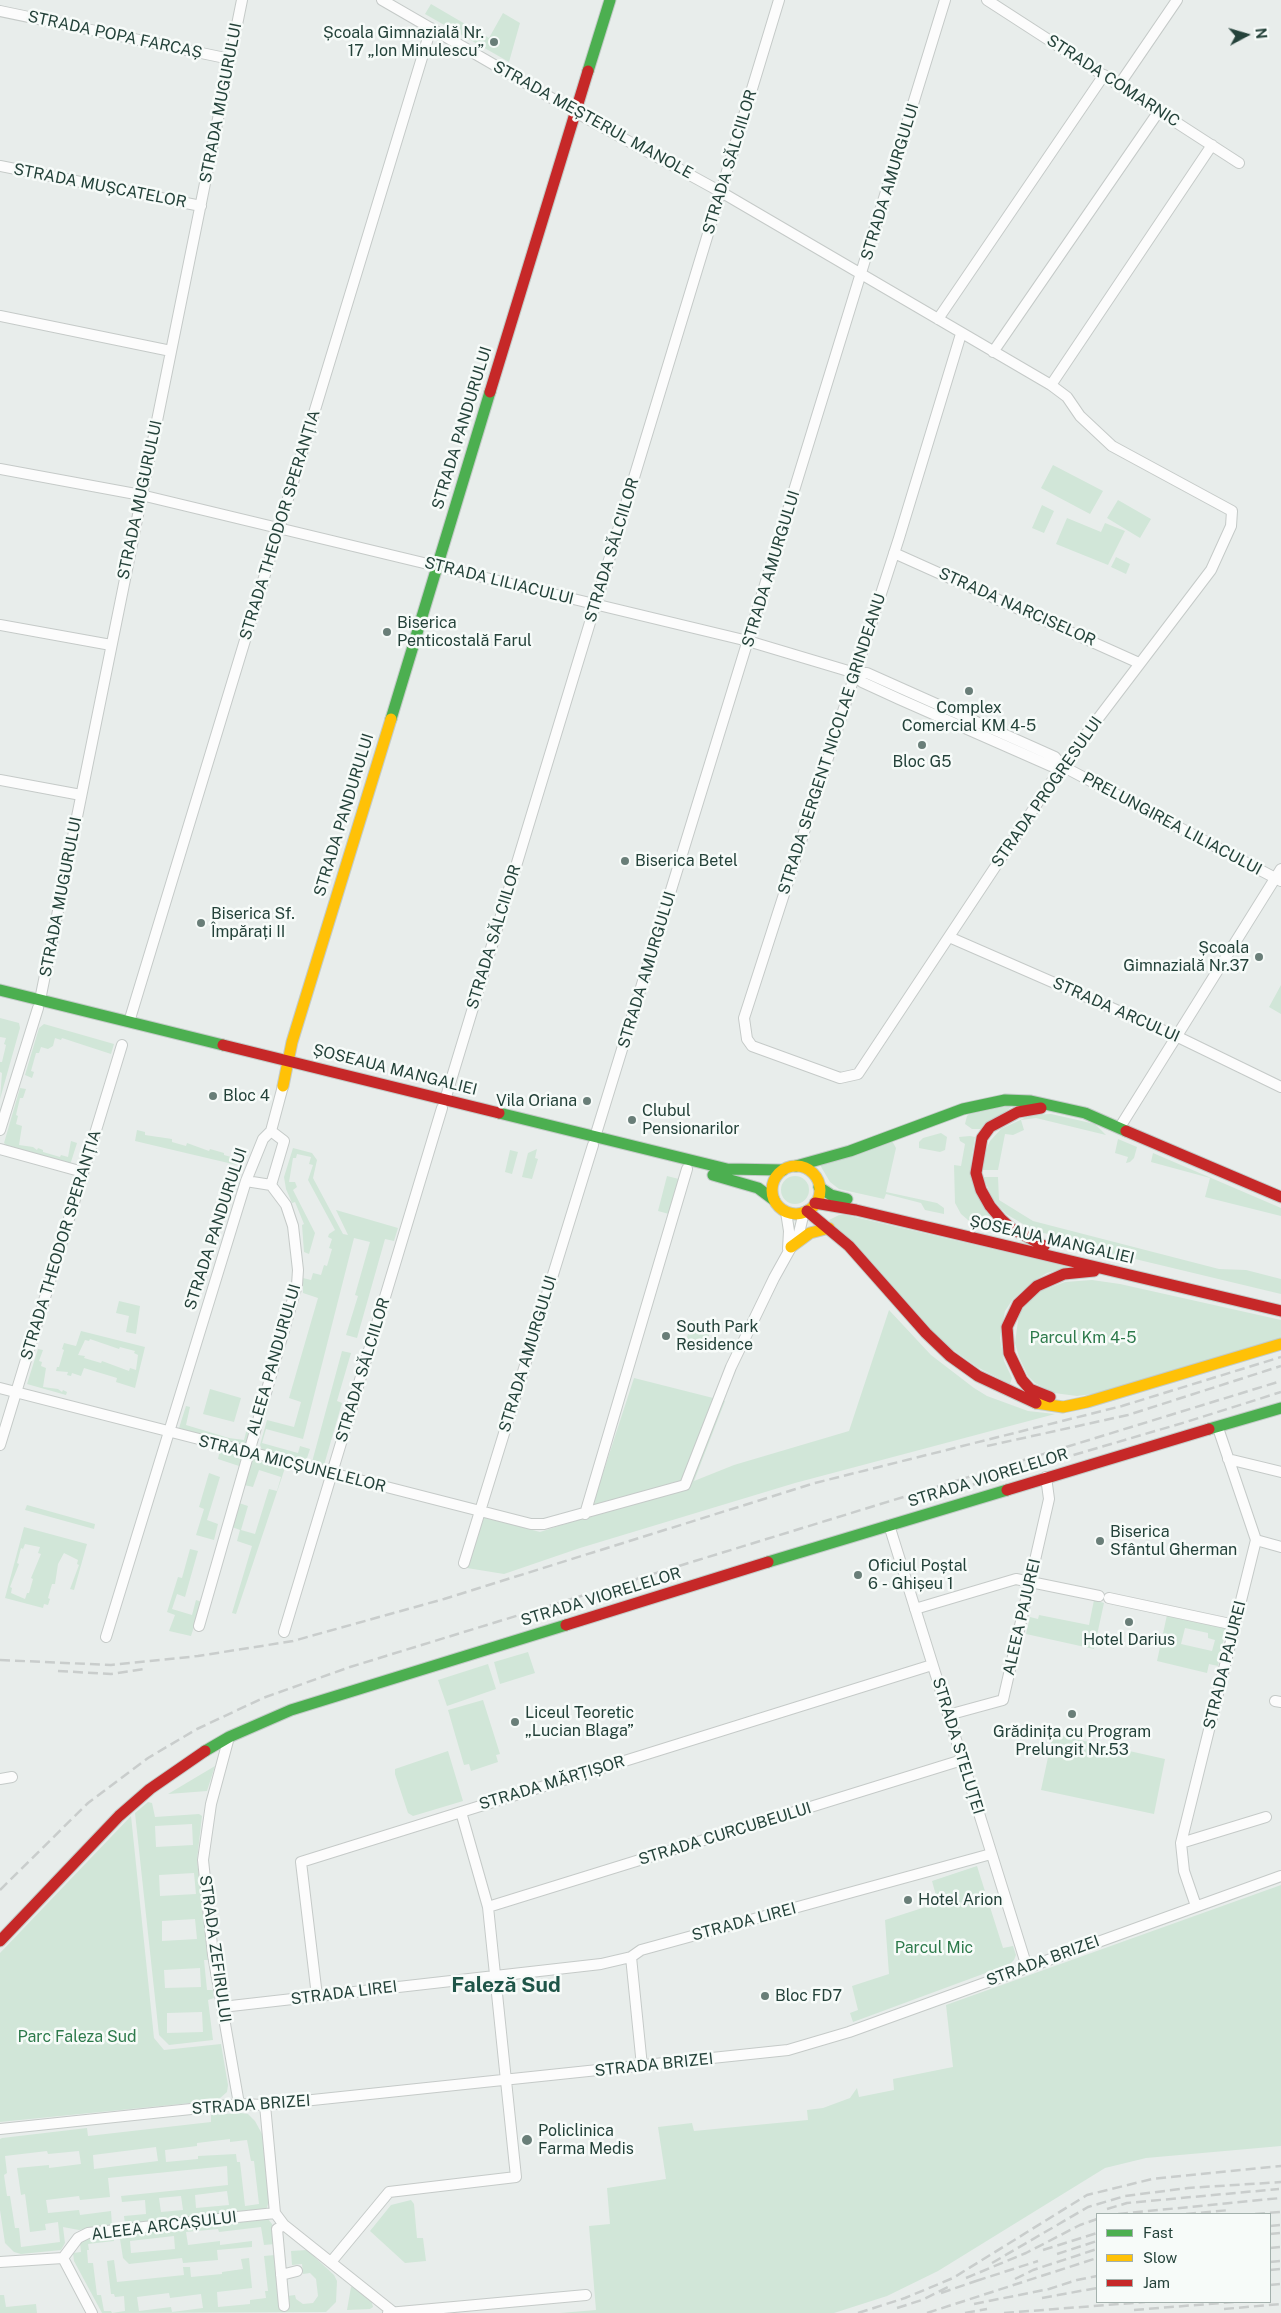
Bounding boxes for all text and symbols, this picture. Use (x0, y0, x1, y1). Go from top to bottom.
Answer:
street label: STRADA POPA FARCAȘ (26, 7, 204, 63)
north arrow (1221, 10, 1271, 60)
street label: STRADA MUGURULUI (196, 21, 246, 185)
place label: Școala Gimnazială Nr. 17 „Ion Minulescu” (323, 23, 484, 61)
text: N (1252, 27, 1269, 40)
street label: STRADA COMARNIC (1043, 31, 1183, 131)
marker: Școala Gimnazială Nr. 17 „Ion Minulescu” (488, 36, 500, 48)
street label: STRADA MEȘTERUL MANOLE (490, 57, 696, 183)
street label: STRADA SĂLCIILOR (699, 87, 761, 237)
street label: STRADA AMURGULUI (857, 101, 923, 263)
street label: STRADA MUȘCATELOR (12, 160, 188, 212)
street label: STRADA PANDURULUI (428, 344, 496, 512)
street label: STRADA THEODOR SPERANȚIA (236, 408, 324, 642)
street label: STRADA MUGURULUI (114, 418, 166, 582)
street label: STRADA SĂLCIILOR (581, 475, 643, 625)
street label: STRADA AMURGULUI (738, 488, 804, 650)
street label: STRADA LILIACULUI (422, 553, 576, 609)
street label: STRADA NARCISELOR (935, 564, 1099, 650)
street label: STRADA SERGENT NICOLAE GRINDEANU (774, 591, 890, 897)
place label: Biserica Penticostală Farul (397, 613, 532, 651)
marker: Biserica Penticostală Farul (381, 626, 393, 638)
marker: Complex Comercial KM 4-5 (963, 685, 975, 697)
place label: Complex Comercial KM 4-5 (902, 698, 1036, 736)
street label: STRADA PROGRESULUI (988, 713, 1106, 871)
street label: STRADA PANDURULUI (310, 731, 378, 899)
marker: Bloc G5 (916, 739, 928, 751)
place label: Bloc G5 (893, 752, 951, 772)
street label: PRELUNGIREA LILIACULUI (1079, 768, 1265, 880)
street label: STRADA MUGURULUI (36, 815, 86, 979)
place label: Biserica Betel (635, 851, 738, 871)
marker: Biserica Betel (619, 855, 631, 867)
street label: STRADA SĂLCIILOR (463, 862, 525, 1012)
street label: STRADA AMURGULUI (614, 889, 680, 1051)
place label: Biserica Sf. Împărați II (211, 904, 295, 942)
marker: Biserica Sf. Împărați II (195, 917, 207, 929)
place label: Școala Gimnazială Nr.37 (1123, 938, 1249, 976)
marker: Școala Gimnazială Nr.37 (1253, 951, 1265, 963)
street label: STRADA ARCULUI (1050, 973, 1182, 1047)
street label: ȘOSEAUA MANGALIEI (311, 1040, 479, 1100)
place label: Bloc 4 (223, 1086, 270, 1106)
marker: Bloc 4 (207, 1090, 219, 1102)
place label: Vila Oriana (496, 1091, 577, 1111)
marker: Vila Oriana (581, 1095, 593, 1107)
place label: Clubul Pensionarilor (642, 1101, 739, 1139)
marker: Clubul Pensionarilor (626, 1114, 638, 1126)
street label: STRADA THEODOR SPERANȚIA (17, 1128, 105, 1362)
street label: STRADA PANDURULUI (181, 1145, 251, 1313)
street label: ȘOSEAUA MANGALIEI (968, 1212, 1136, 1268)
street label: STRADA AMURGULUI (495, 1273, 561, 1435)
street label: ALEEA PANDURULUI (243, 1282, 305, 1438)
street label: STRADA SĂLCIILOR (332, 1295, 394, 1445)
place label: South Park Residence (676, 1317, 758, 1355)
park label: Parcul Km 4-5 (1030, 1328, 1136, 1348)
marker: South Park Residence (660, 1330, 672, 1342)
street label: STRADA MICȘUNELELOR (196, 1431, 388, 1497)
street label: STRADA VIORELELOR (905, 1444, 1071, 1512)
place label: Biserica Sfântul Gherman (1110, 1522, 1237, 1560)
marker: Biserica Sfântul Gherman (1094, 1535, 1106, 1547)
place label: Oficiul Poștal 6 - Ghișeu 1 (868, 1556, 967, 1594)
street label: ALEEA PAJUREI (999, 1557, 1045, 1677)
street label: STRADA VIORELELOR (518, 1563, 684, 1631)
marker: Oficiul Poștal 6 - Ghișeu 1 (852, 1569, 864, 1581)
street label: STRADA PAJUREI (1200, 1599, 1250, 1731)
marker: Hotel Darius (1123, 1616, 1135, 1628)
place label: Hotel Darius (1083, 1630, 1175, 1650)
street label: STRADA STELUȚEI (928, 1675, 988, 1817)
place label: Liceul Teoretic „Lucian Blaga” (525, 1703, 634, 1741)
marker: Grădinița cu Program Prelungit Nr.53 (1066, 1708, 1078, 1720)
marker: Liceul Teoretic „Lucian Blaga” (509, 1716, 521, 1728)
place label: Grădinița cu Program Prelungit Nr.53 (993, 1722, 1151, 1760)
street label: STRADA MĂRȚIȘOR (477, 1752, 627, 1814)
street label: STRADA CURCUBEULUI (636, 1799, 814, 1869)
street label: STRADA ZEFIRULUI (195, 1874, 235, 2024)
place label: Hotel Arion (918, 1890, 1002, 1910)
marker: Hotel Arion (902, 1894, 914, 1906)
street label: STRADA LIREI (690, 1899, 798, 1945)
street label: STRADA BRIZEI (984, 1932, 1102, 1990)
park label: Parcul Mic (895, 1938, 973, 1958)
district label: Faleză Sud (451, 1973, 561, 1999)
street label: STRADA LIREI (290, 1977, 398, 2009)
place label: Bloc FD7 (775, 1986, 842, 2006)
marker: Bloc FD7 (759, 1990, 771, 2002)
park label: Parc Faleza Sud (17, 2027, 137, 2047)
street label: STRADA BRIZEI (594, 2049, 714, 2081)
street label: STRADA BRIZEI (191, 2091, 311, 2119)
place label: Policlinica Farma Medis (538, 2121, 634, 2159)
marker: Policlinica Farma Medis (520, 2133, 534, 2147)
street label: ALEEA ARCAȘULUI (90, 2208, 238, 2244)
legend (1096, 2213, 1271, 2303)
text: Fast (1143, 2224, 1173, 2241)
text: Slow (1143, 2249, 1177, 2266)
text: Jam (1143, 2274, 1170, 2291)

